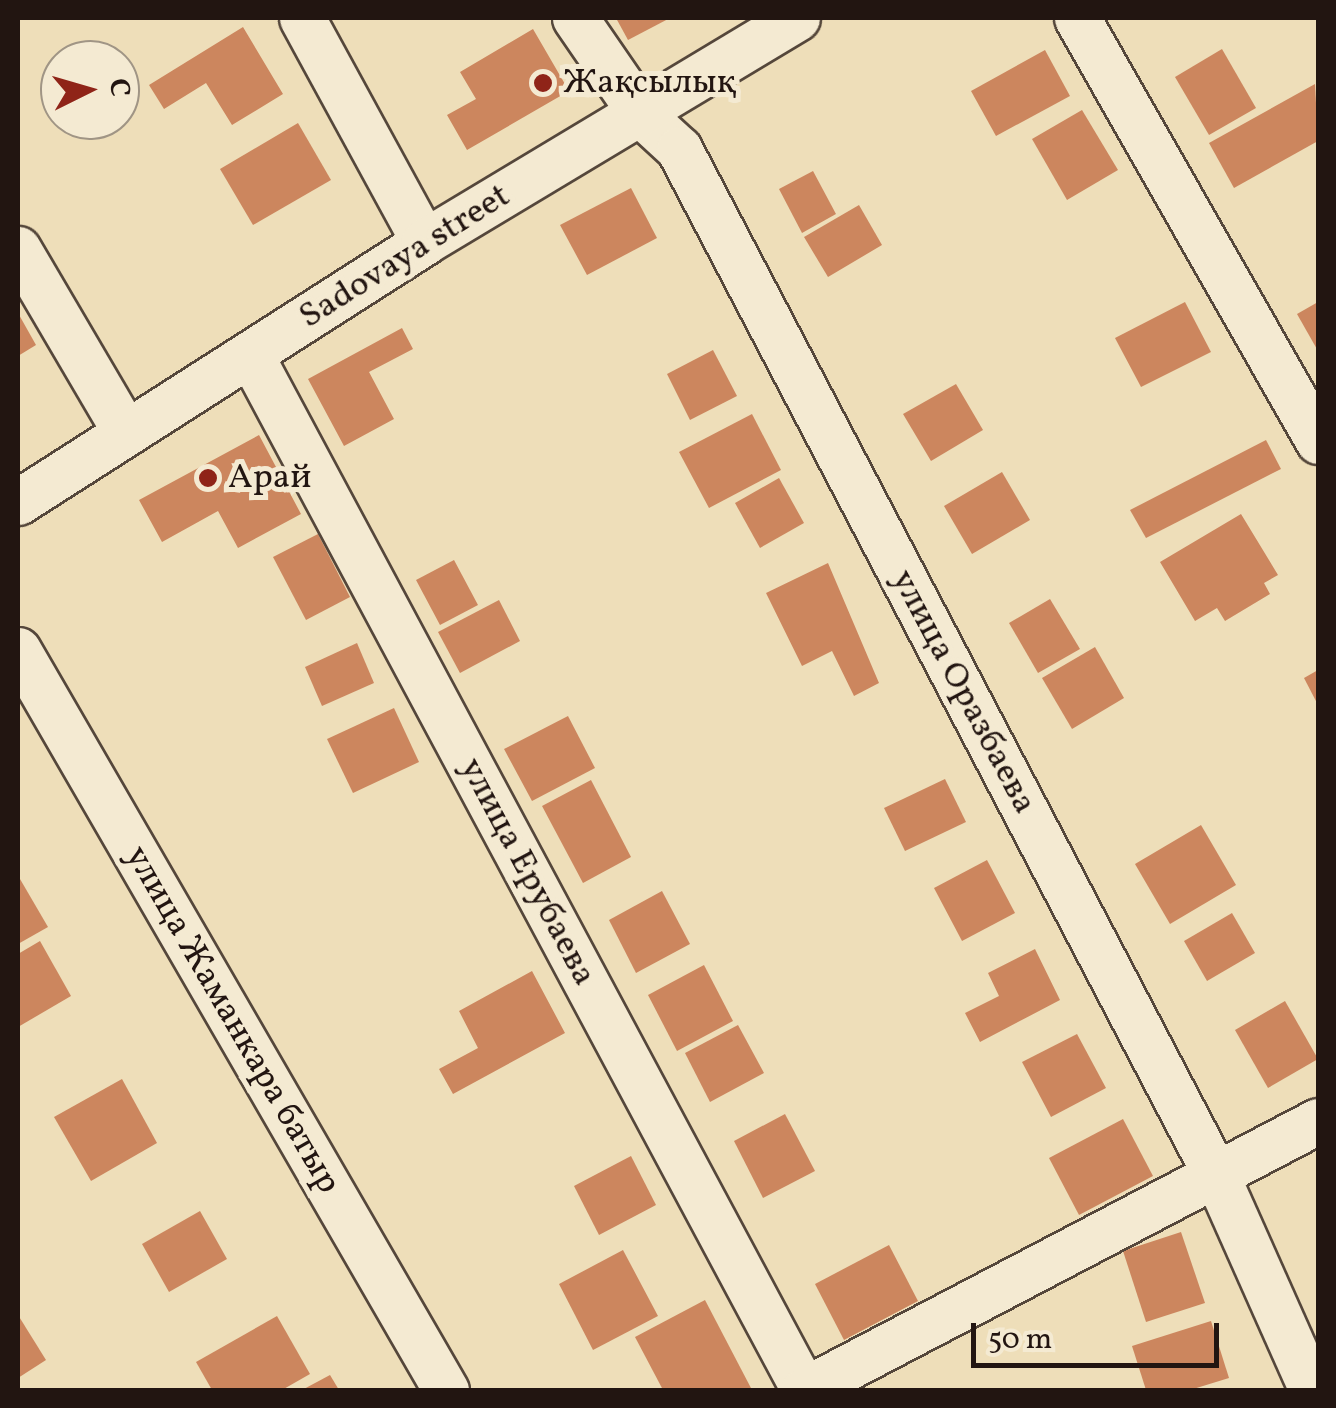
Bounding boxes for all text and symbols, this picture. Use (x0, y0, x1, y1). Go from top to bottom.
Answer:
north arrow (40, 40, 140, 140)
place label: Жақсылық (563, 62, 735, 104)
marker: Жақсылық (532, 72, 554, 94)
text: С (98, 77, 139, 98)
street label: Sadovaya street (292, 176, 518, 338)
place label: Арай (228, 457, 311, 499)
marker: Арай (197, 467, 219, 489)
street label: улица Оразбаева (881, 563, 1045, 821)
street label: улица Ерубаева (449, 751, 605, 993)
street label: улица Жаманкара батыр (115, 839, 349, 1201)
scale bar (976, 1303, 1224, 1365)
text: 50 m (988, 1319, 1052, 1361)

